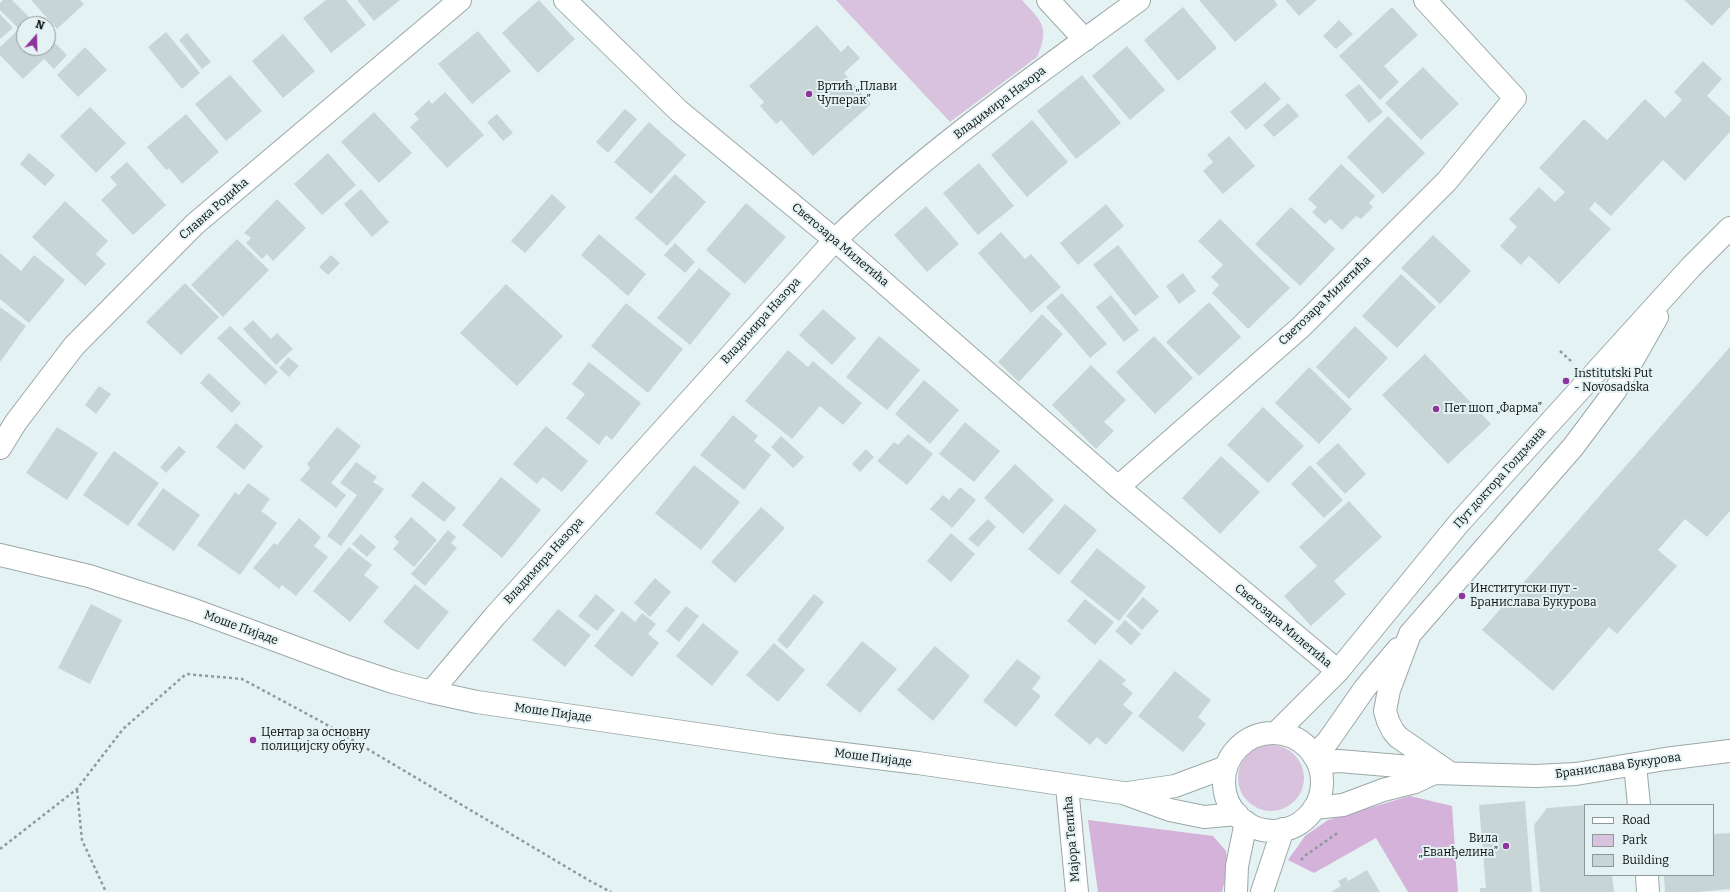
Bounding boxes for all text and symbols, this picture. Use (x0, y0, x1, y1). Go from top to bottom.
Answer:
north arrow (16, 16, 56, 56)
text: N (34, 18, 46, 33)
street label: Владимира Назора (951, 64, 1049, 142)
place label: Вртић „Плави Чуперак” (817, 80, 897, 108)
marker: Вртић „Плави Чуперак” (804, 89, 814, 99)
street label: Славка Родића (177, 175, 251, 243)
street label: Светозара Милетића (789, 200, 891, 290)
street label: Светозара Милетића (1276, 253, 1374, 349)
street label: Владимира Назора (718, 275, 804, 367)
place label: Institutski Put - Novosadska (1574, 367, 1653, 395)
marker: Institutski Put - Novosadska (1561, 376, 1571, 386)
place label: Пет шоп „Фарма” (1444, 402, 1542, 416)
marker: Пет шоп „Фарма” (1431, 404, 1441, 414)
street label: Пут доктора Голдмана (1451, 425, 1549, 531)
street label: Владимира Назора (501, 515, 587, 607)
street label: Светозара Милетића (1232, 581, 1334, 671)
place label: Институтски пут - Бранислава Букурова (1470, 582, 1597, 610)
marker: Институтски пут - Бранислава Букурова (1457, 591, 1467, 601)
street label: Моше Пијаде (202, 608, 280, 648)
street label: Моше Пијаде (513, 700, 593, 726)
place label: Центар за основну полицијску обуку (261, 726, 370, 754)
marker: Центар за основну полицијску обуку (248, 735, 258, 745)
street label: Моше Пијаде (833, 746, 913, 770)
street label: Бранислава Букурова (1554, 750, 1682, 782)
street label: Мајора Тепића (1061, 795, 1083, 883)
legend (1584, 804, 1714, 876)
text: Road (1622, 813, 1650, 827)
place label: Вила „Еванђелина” (1418, 832, 1498, 860)
text: Park (1622, 833, 1647, 847)
marker: Вила „Еванђелина” (1501, 841, 1511, 851)
text: Building (1622, 853, 1669, 867)

